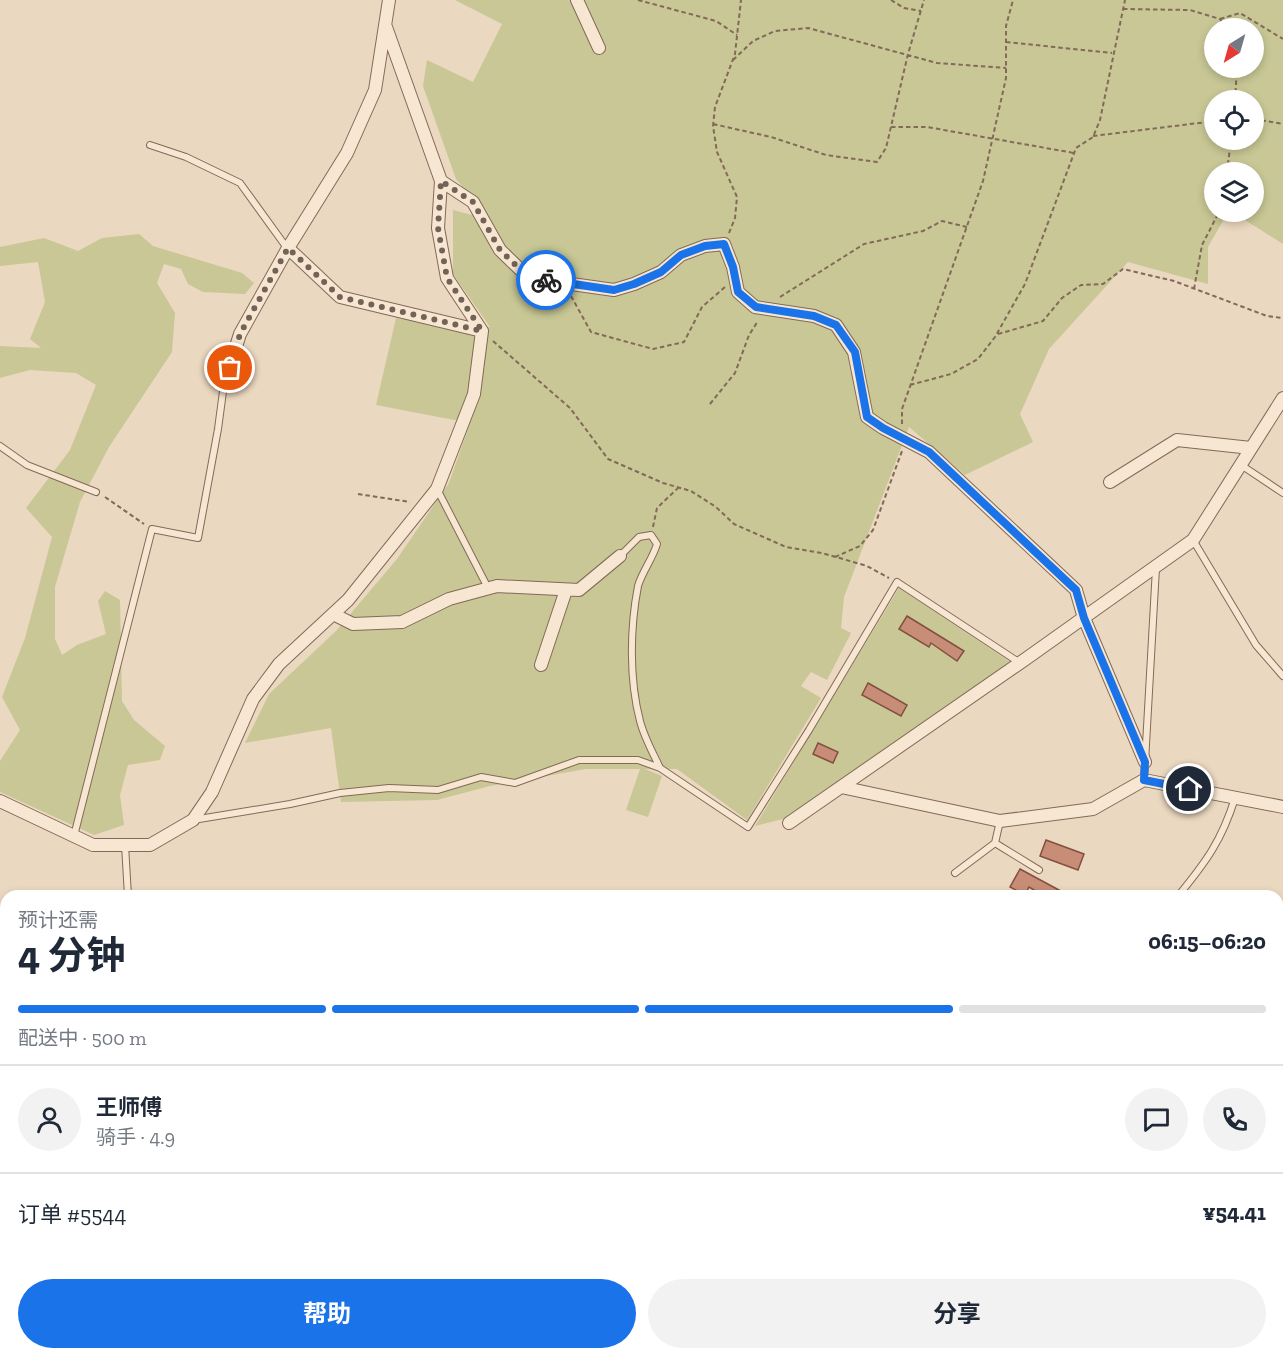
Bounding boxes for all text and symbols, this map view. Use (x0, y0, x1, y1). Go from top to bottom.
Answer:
north arrow (1204, 18, 1264, 78)
map controls (1204, 18, 1264, 222)
button: locate (1204, 90, 1264, 150)
button: layers (1204, 162, 1264, 222)
courier (516, 250, 576, 310)
icon: bike (530, 264, 563, 297)
pin (204, 342, 255, 393)
icon: bag (213, 351, 246, 384)
pin (1163, 763, 1214, 814)
icon: home (1172, 772, 1205, 805)
text: 预计还需 (18, 908, 98, 932)
text: 06:15–06:20 (1148, 928, 1266, 955)
text: 4 分钟 (18, 932, 126, 979)
text: 配送中 · 500 m (18, 1026, 147, 1050)
button: person (18, 1088, 81, 1151)
button: chat (1125, 1088, 1188, 1151)
button: phone (1203, 1088, 1266, 1151)
text: 王师傅 (96, 1094, 162, 1121)
text: 骑手 · 4.9 (96, 1125, 175, 1149)
text: ¥54.41 (1202, 1199, 1266, 1226)
text: 订单 #5544 (18, 1201, 126, 1228)
button: 帮助 (18, 1279, 636, 1348)
button: 分享 (648, 1279, 1266, 1348)

